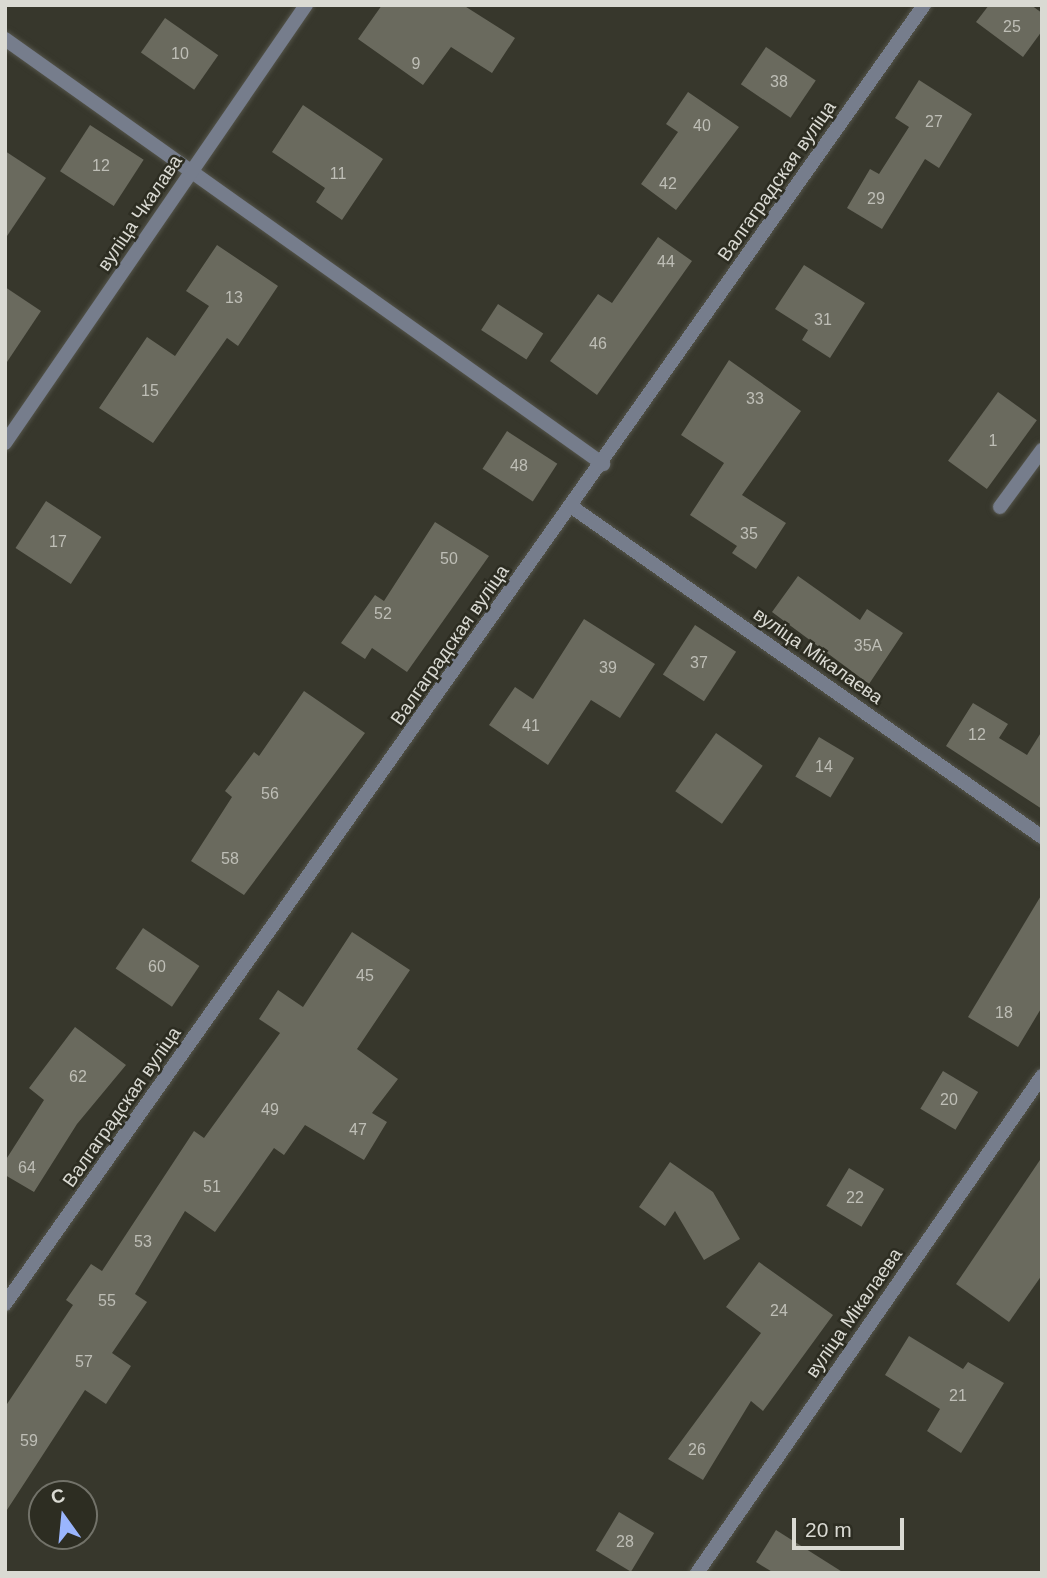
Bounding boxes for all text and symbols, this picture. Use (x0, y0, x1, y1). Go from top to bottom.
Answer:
house number: 25 (1003, 17, 1021, 37)
house number: 10 (171, 44, 189, 64)
house number: 9 (412, 54, 420, 74)
house number: 38 (770, 72, 788, 92)
street label: Валгаградская вуліца (713, 96, 841, 266)
house number: 27 (925, 112, 943, 132)
house number: 40 (693, 116, 711, 136)
street label: вуліца Чкалава (93, 151, 187, 275)
house number: 12 (92, 156, 110, 176)
house number: 11 (330, 164, 346, 184)
house number: 42 (659, 174, 677, 194)
house number: 29 (867, 189, 885, 209)
house number: 44 (657, 252, 675, 272)
house number: 13 (225, 288, 243, 308)
house number: 31 (814, 310, 832, 330)
house number: 46 (589, 334, 607, 354)
house number: 15 (141, 381, 159, 401)
house number: 33 (746, 389, 764, 409)
house number: 1 (989, 431, 997, 451)
house number: 48 (510, 456, 528, 476)
house number: 35 (740, 524, 758, 544)
house number: 17 (49, 532, 67, 552)
house number: 50 (440, 549, 458, 569)
street label: Валгаградская вуліца (386, 560, 514, 730)
street label: вуліца Мікалаева (749, 603, 887, 709)
house number: 52 (374, 604, 392, 624)
house number: 35А (854, 636, 882, 656)
house number: 37 (690, 653, 708, 673)
house number: 39 (599, 658, 617, 678)
house number: 41 (522, 716, 540, 736)
house number: 12 (968, 725, 986, 745)
house number: 14 (815, 757, 833, 777)
house number: 56 (261, 784, 279, 804)
house number: 58 (221, 849, 239, 869)
house number: 60 (148, 957, 166, 977)
house number: 45 (356, 966, 374, 986)
house number: 18 (995, 1003, 1013, 1023)
street label: Валгаградская вуліца (58, 1022, 186, 1192)
house number: 62 (69, 1067, 87, 1087)
house number: 20 (940, 1090, 958, 1110)
house number: 49 (261, 1100, 279, 1120)
house number: 47 (349, 1120, 367, 1140)
house number: 64 (18, 1158, 36, 1178)
house number: 51 (203, 1177, 221, 1197)
house number: 22 (846, 1188, 864, 1208)
house number: 53 (134, 1232, 152, 1252)
street label: вуліца Мікалаева (801, 1244, 907, 1382)
house number: 55 (98, 1291, 116, 1311)
house number: 24 (770, 1301, 788, 1321)
house number: 57 (75, 1352, 93, 1372)
house number: 21 (949, 1386, 967, 1406)
house number: 59 (20, 1431, 38, 1451)
house number: 26 (688, 1440, 706, 1460)
north arrow (28, 1480, 98, 1550)
text: С (49, 1484, 67, 1508)
scale bar (795, 1504, 907, 1548)
text: 20 m (805, 1518, 852, 1541)
house number: 28 (616, 1532, 634, 1552)

